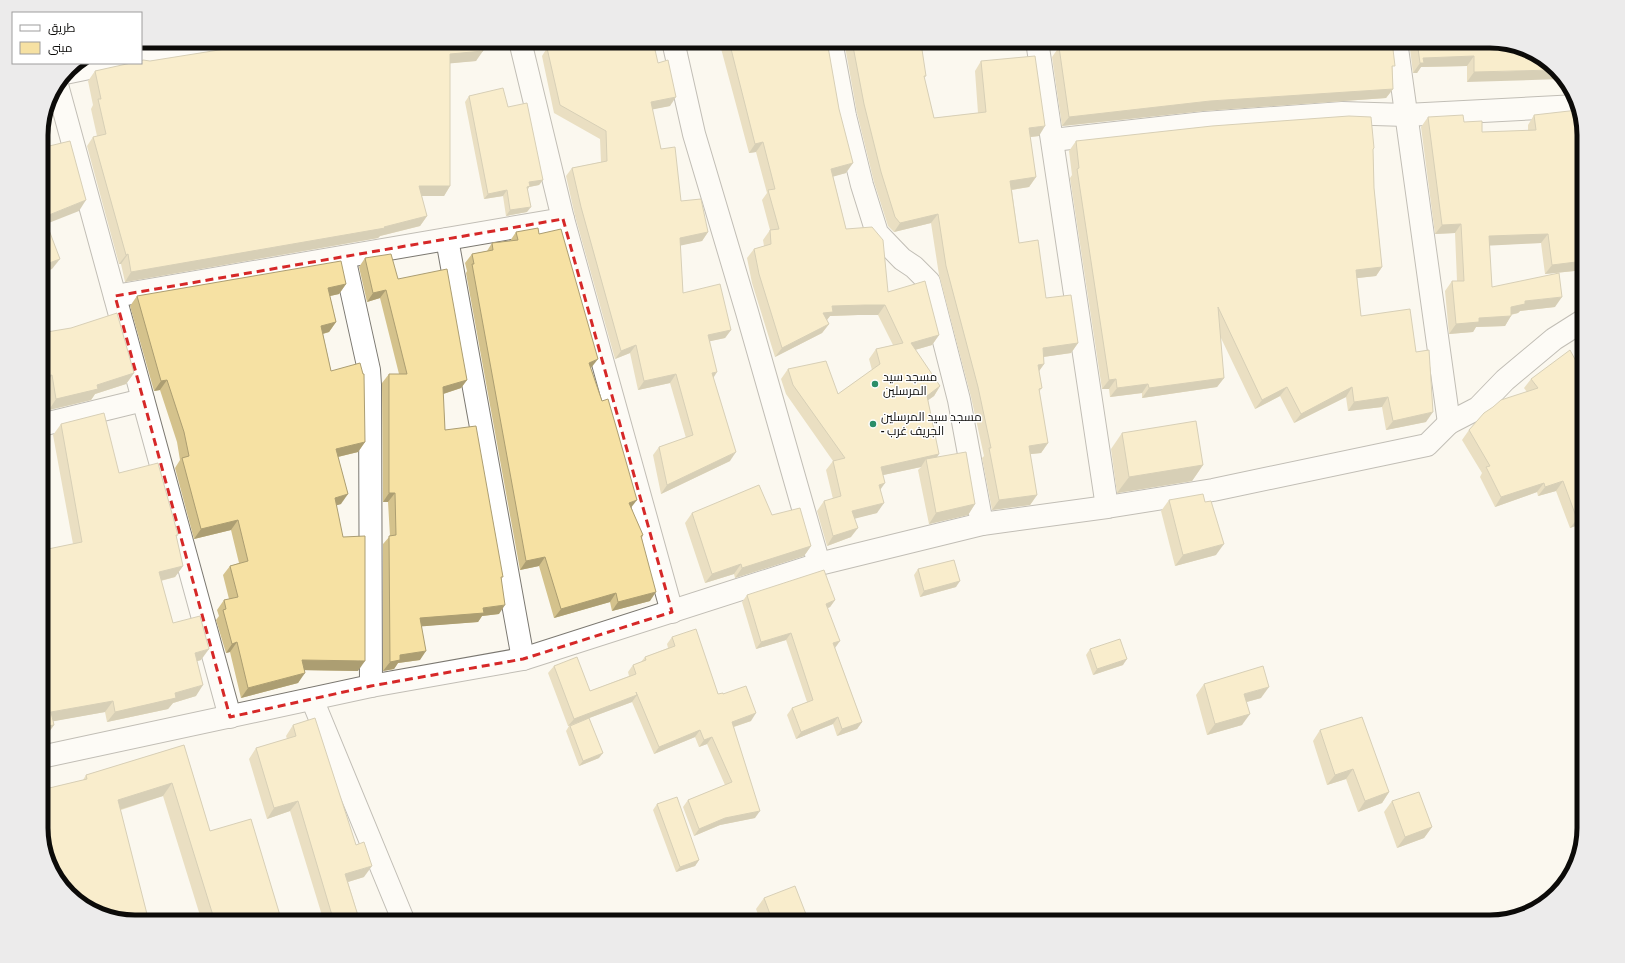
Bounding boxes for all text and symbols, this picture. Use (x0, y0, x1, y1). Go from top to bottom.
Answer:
legend (12, 12, 142, 64)
text: طريق (48, 20, 76, 36)
text: مبنى (48, 40, 73, 56)
place label: مسجد سيد المرسلين (883, 369, 937, 399)
marker: مسجد سيد المرسلين (870, 379, 880, 389)
place label: مسجد سيد المرسلين - الجريف غرب (881, 409, 982, 439)
marker: مسجد سيد المرسلين - الجريف غرب (868, 419, 878, 429)

